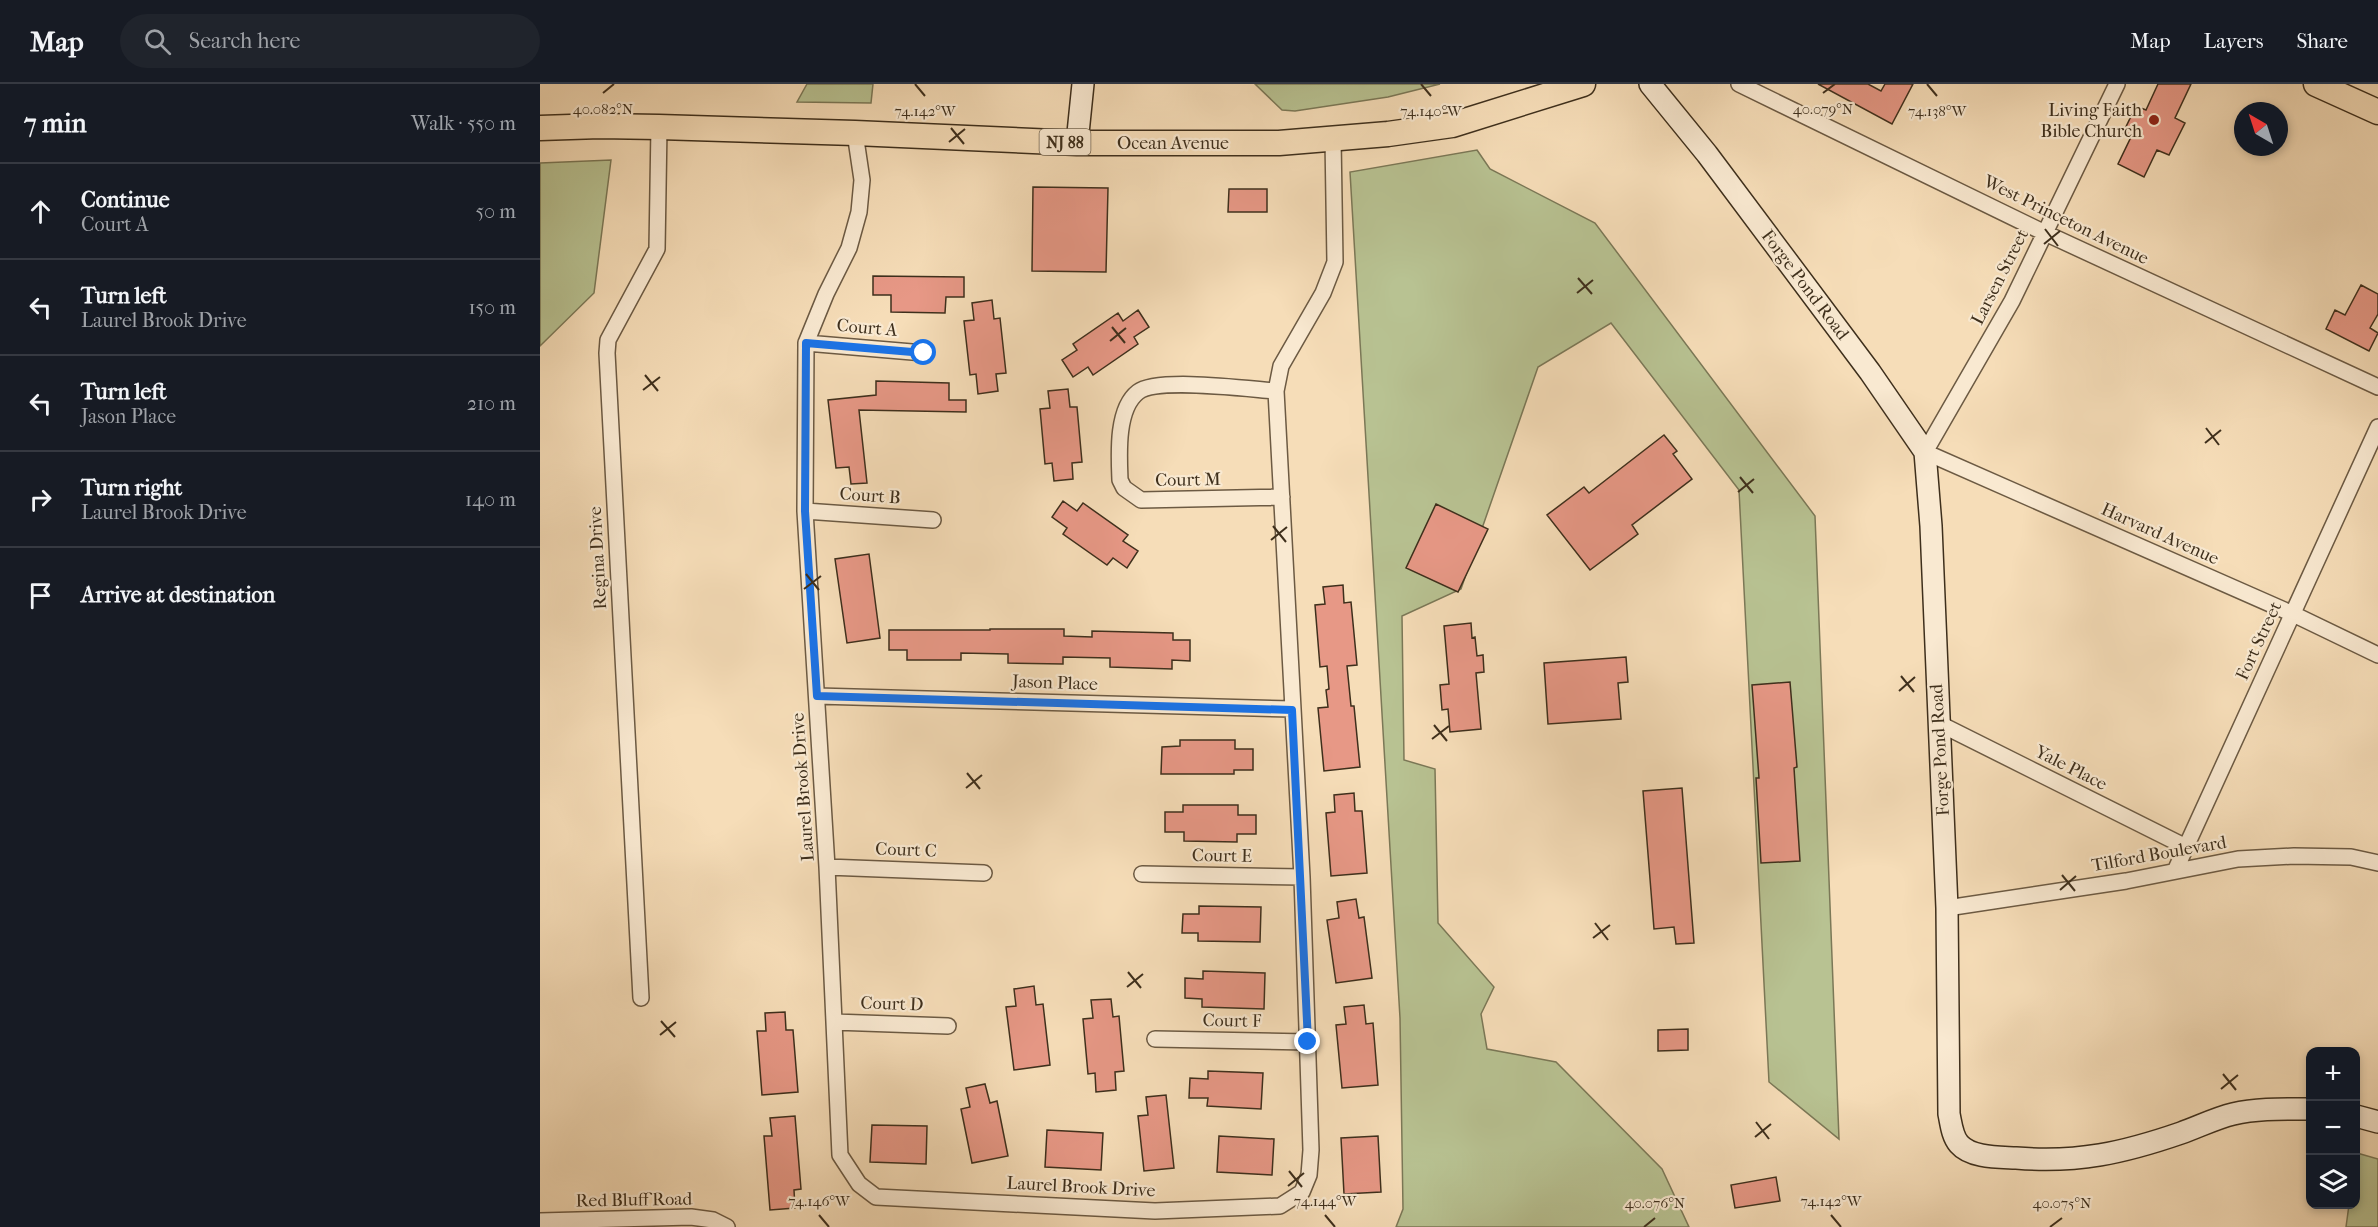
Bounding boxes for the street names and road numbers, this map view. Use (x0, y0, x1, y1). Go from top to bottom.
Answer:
road number: NJ 88 (1040, 129, 1090, 155)
street label: Ocean Avenue (1117, 133, 1229, 154)
street label: West Princeton Avenue (1979, 170, 2152, 269)
street label: Larsen Street (1967, 225, 2033, 328)
street label: Forge Pond Road (1757, 226, 1853, 344)
street label: Court A (836, 315, 899, 341)
street label: Court M (1155, 469, 1221, 491)
street label: Court B (839, 483, 901, 509)
street label: Harvard Avenue (2098, 499, 2222, 569)
street label: Regina Drive (585, 506, 611, 610)
street label: Fort Street (2232, 598, 2287, 684)
street label: Jason Place (1010, 671, 1098, 695)
street label: Forge Pond Road (1926, 683, 1954, 817)
street label: Laurel Brook Drive (787, 712, 819, 862)
street label: Yale Place (2031, 741, 2110, 795)
street label: Tilford Boulevard (2090, 832, 2228, 876)
street label: Court C (875, 838, 937, 862)
street label: Court E (1192, 845, 1252, 867)
street label: Court D (860, 992, 924, 1016)
street label: Court F (1202, 1010, 1262, 1032)
street label: Laurel Brook Drive (1006, 1173, 1156, 1201)
street label: Red Bluff Road (575, 1188, 693, 1212)

